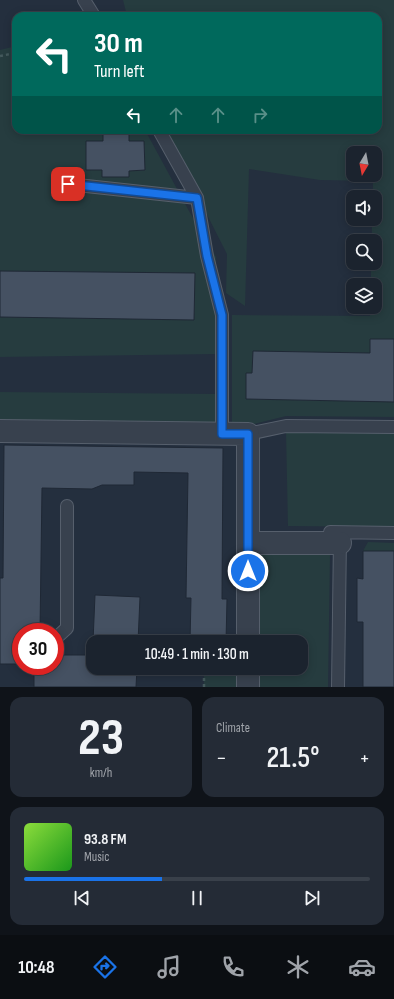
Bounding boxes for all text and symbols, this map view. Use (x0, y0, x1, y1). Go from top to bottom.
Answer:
text: 30 m (94, 27, 143, 60)
icon: left (28, 28, 80, 80)
text: Turn left (94, 61, 145, 82)
icon: left (123, 104, 145, 126)
icon: ahead (165, 104, 187, 126)
icon: ahead (207, 104, 229, 126)
icon: right (249, 104, 271, 126)
north arrow (346, 146, 382, 182)
map controls (346, 146, 382, 314)
pin (51, 167, 85, 201)
icon: arrive (57, 173, 79, 195)
button: sound (346, 190, 382, 226)
button: search (346, 234, 382, 270)
button: layers (346, 278, 382, 314)
position arrow (227, 550, 269, 592)
speed limit sign: 30 (12, 623, 64, 675)
text: 10:49 · 1 min · 130 m (145, 645, 249, 664)
text: 23 (78, 707, 124, 770)
text: Climate (216, 720, 250, 736)
text: 21.5° (266, 740, 320, 776)
text: − (216, 745, 227, 772)
text: + (359, 745, 370, 772)
text: km/h (90, 765, 112, 781)
text: 93.8 FM (84, 830, 126, 849)
text: Music (84, 849, 109, 865)
icon: previous (71, 887, 93, 909)
icon: pause (186, 887, 208, 909)
icon: next (301, 887, 323, 909)
icon: directions (91, 953, 119, 981)
icon: music (155, 953, 183, 981)
icon: phone (219, 953, 247, 981)
icon: climate (284, 953, 312, 981)
icon: car (348, 953, 376, 981)
text: 10:48 (18, 957, 54, 978)

